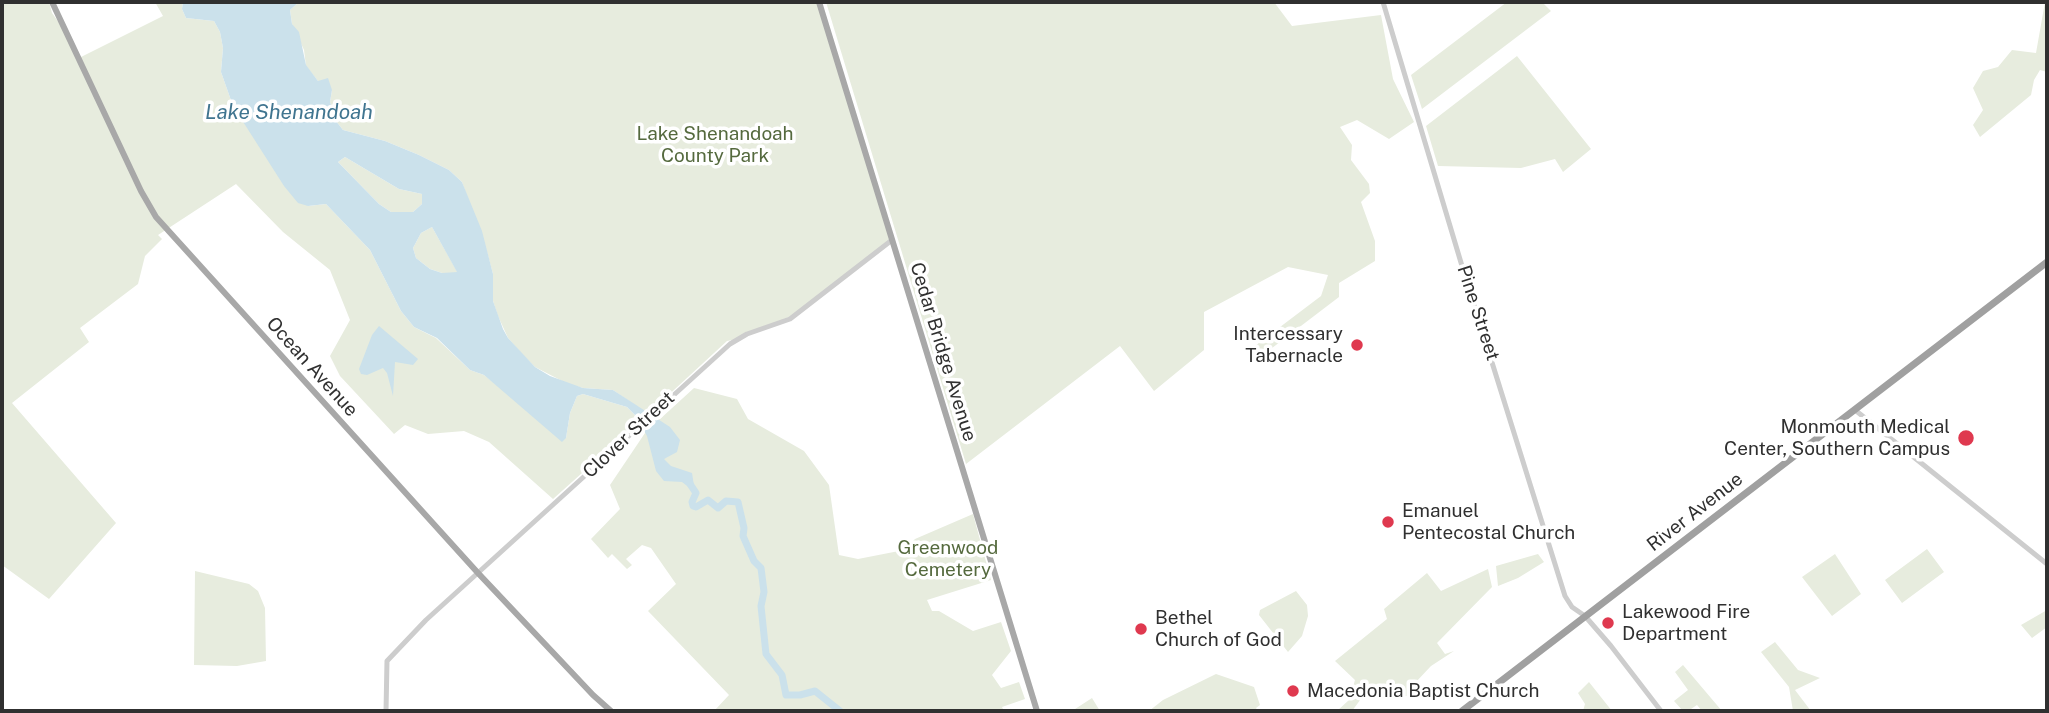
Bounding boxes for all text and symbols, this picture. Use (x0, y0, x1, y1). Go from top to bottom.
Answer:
water label: Lake Shenandoah (205, 100, 373, 126)
park label: Lake Shenandoah County Park (636, 123, 794, 167)
street label: Cedar Bridge Avenue (905, 260, 981, 444)
street label: Pine Street (1452, 263, 1504, 363)
street label: Ocean Avenue (261, 313, 363, 421)
place label: Intercessary Tabernacle (1233, 323, 1343, 367)
marker: Intercessary Tabernacle (1349, 337, 1365, 353)
street label: Clover Street (579, 387, 679, 483)
place label: Monmouth Medical Center, Southern Campus (1724, 416, 1950, 460)
marker: Monmouth Medical Center, Southern Campus (1956, 428, 1976, 448)
street label: River Avenue (1643, 468, 1747, 556)
place label: Emanuel Pentecostal Church (1402, 500, 1575, 544)
marker: Emanuel Pentecostal Church (1380, 514, 1396, 530)
park label: Greenwood Cemetery (898, 537, 998, 581)
place label: Lakewood Fire Department (1622, 601, 1750, 645)
place label: Bethel Church of God (1155, 607, 1282, 651)
marker: Lakewood Fire Department (1600, 615, 1616, 631)
marker: Bethel Church of God (1133, 621, 1149, 637)
place label: Macedonia Baptist Church (1307, 680, 1539, 702)
marker: Macedonia Baptist Church (1285, 683, 1301, 699)

